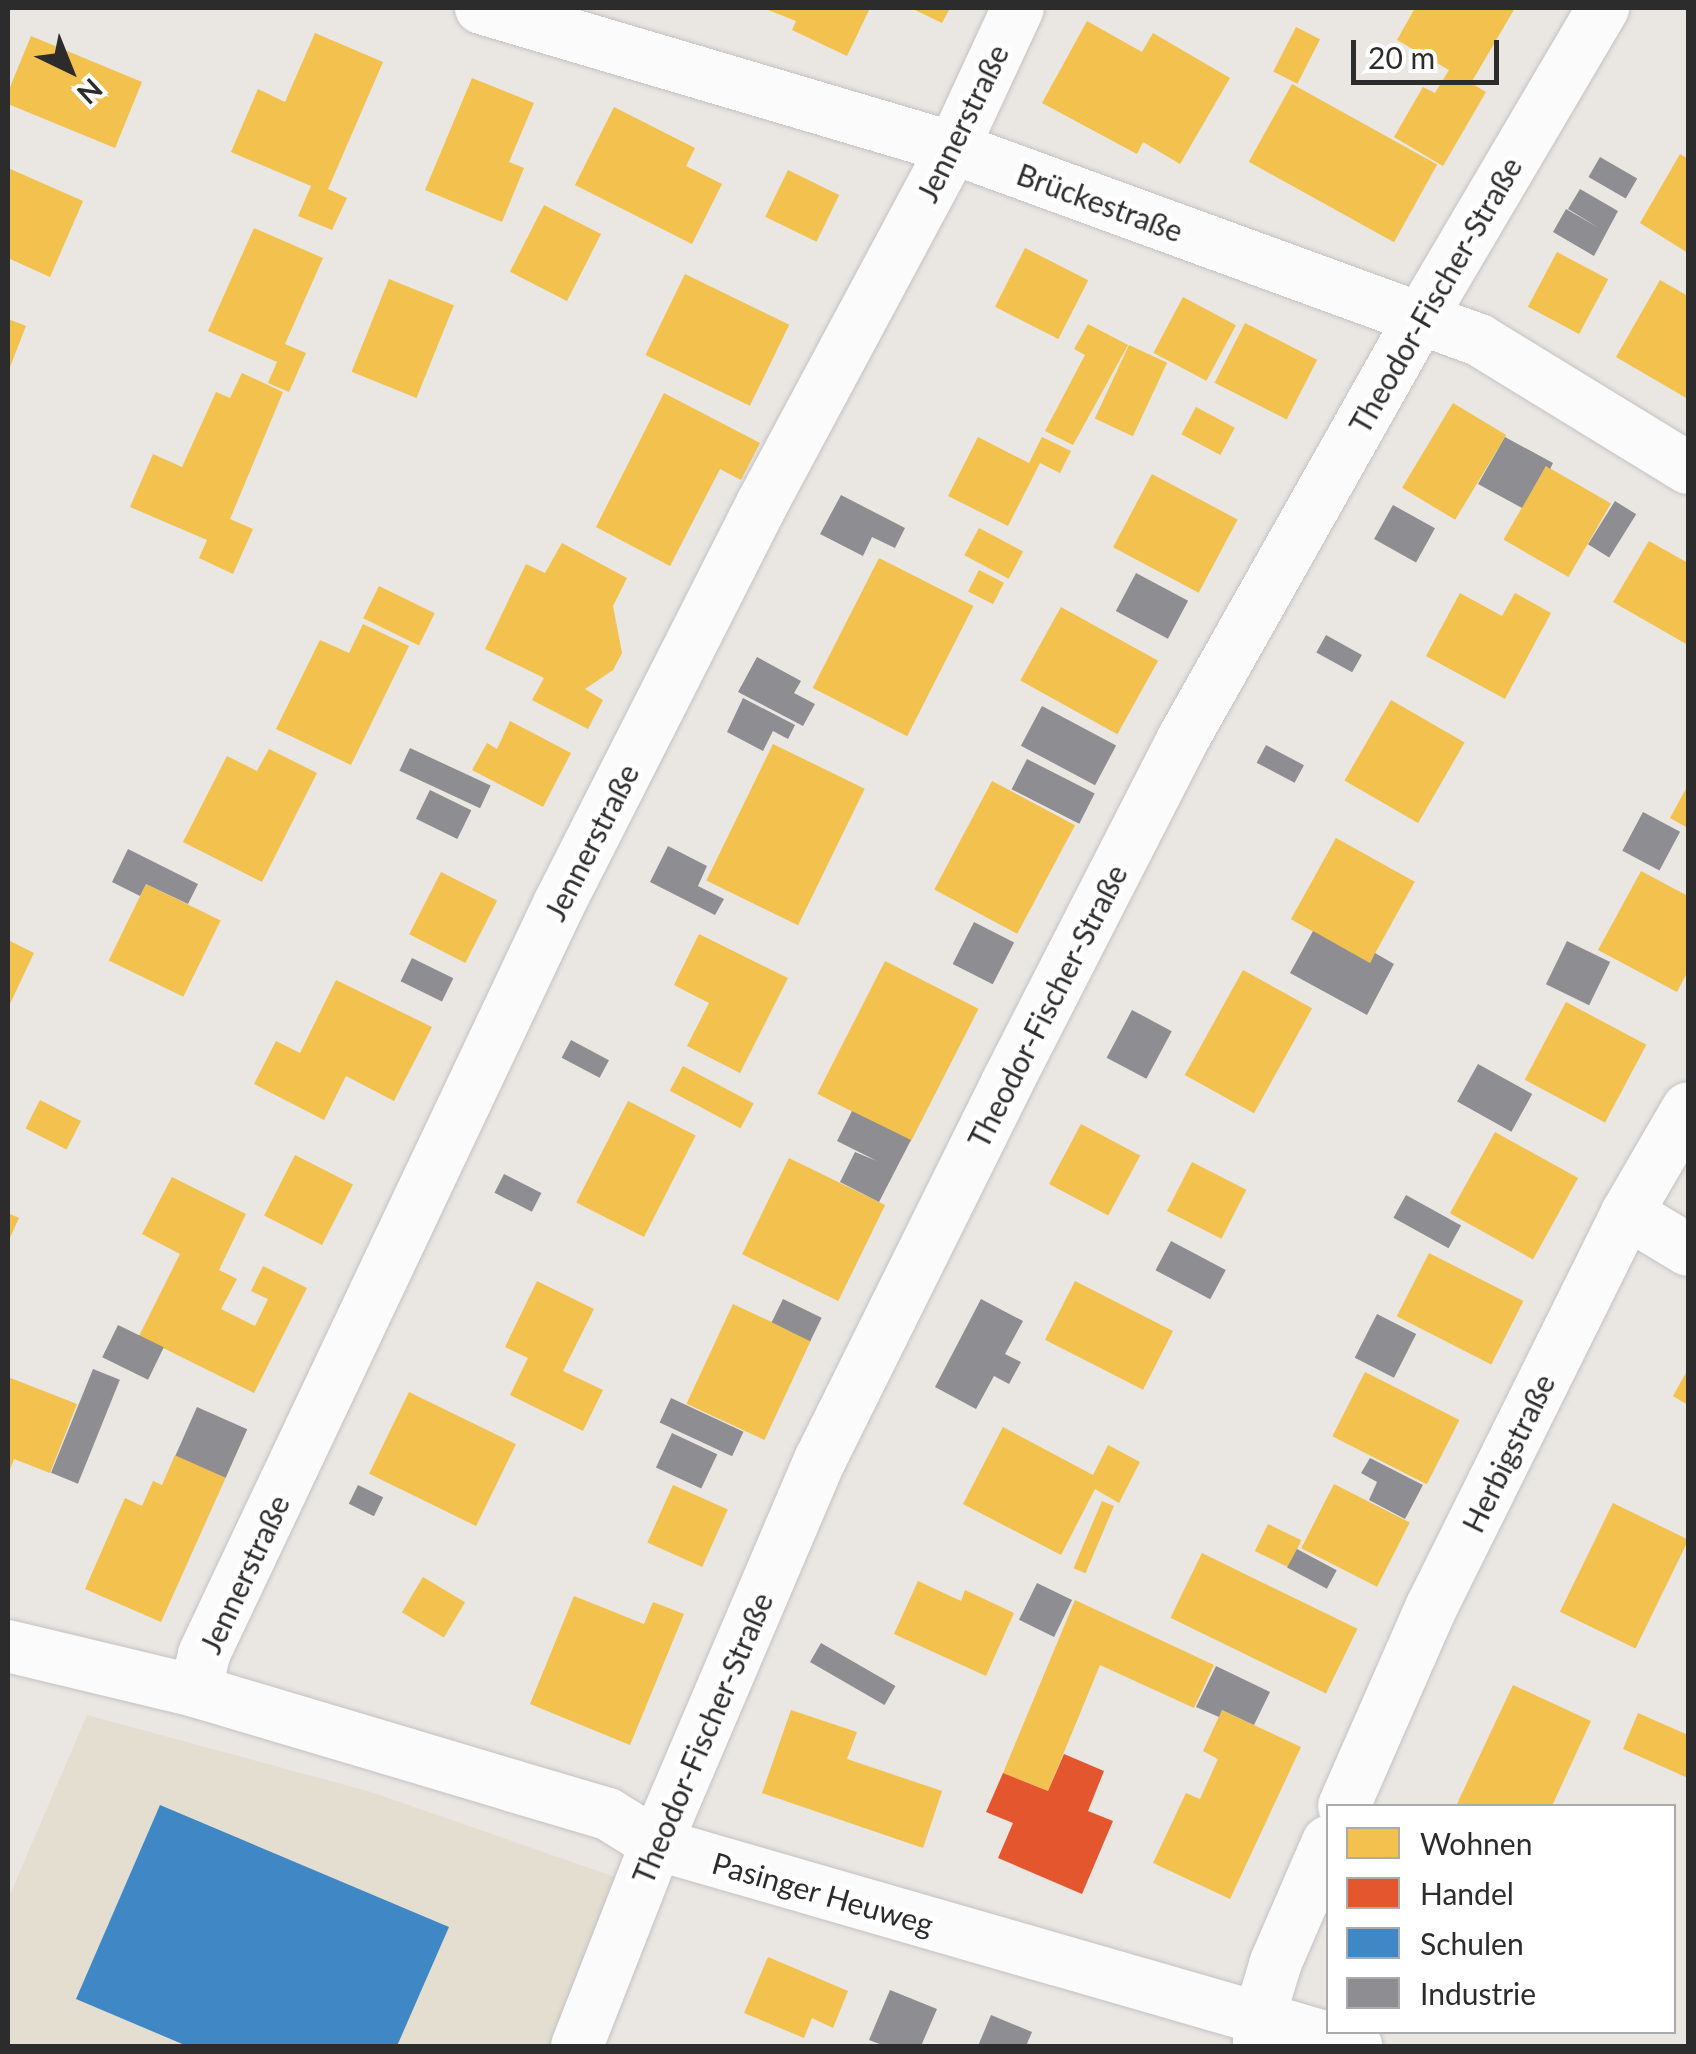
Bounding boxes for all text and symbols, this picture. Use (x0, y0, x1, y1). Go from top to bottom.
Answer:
north arrow (20, 20, 120, 120)
scale bar (1356, 20, 1504, 82)
street label: Jennerstraße (908, 38, 1016, 208)
text: 20 m (1368, 39, 1435, 75)
text: N (71, 72, 110, 112)
street label: Theodor-Fischer-Straße (1341, 150, 1529, 440)
street label: Brückestraße (1012, 155, 1188, 249)
street label: Jennerstraße (536, 758, 646, 926)
street label: Theodor-Fischer-Straße (960, 858, 1134, 1154)
street label: Herbigstraße (1454, 1368, 1562, 1538)
street label: Jennerstraße (192, 1489, 296, 1659)
street label: Theodor-Fischer-Straße (624, 1587, 780, 1889)
legend (1326, 1804, 1676, 2034)
text: Wohnen (1420, 1825, 1532, 1861)
street label: Pasinger Heuweg (708, 1844, 938, 1942)
text: Handel (1420, 1875, 1514, 1911)
text: Schulen (1420, 1925, 1524, 1961)
text: Industrie (1420, 1975, 1536, 2011)

